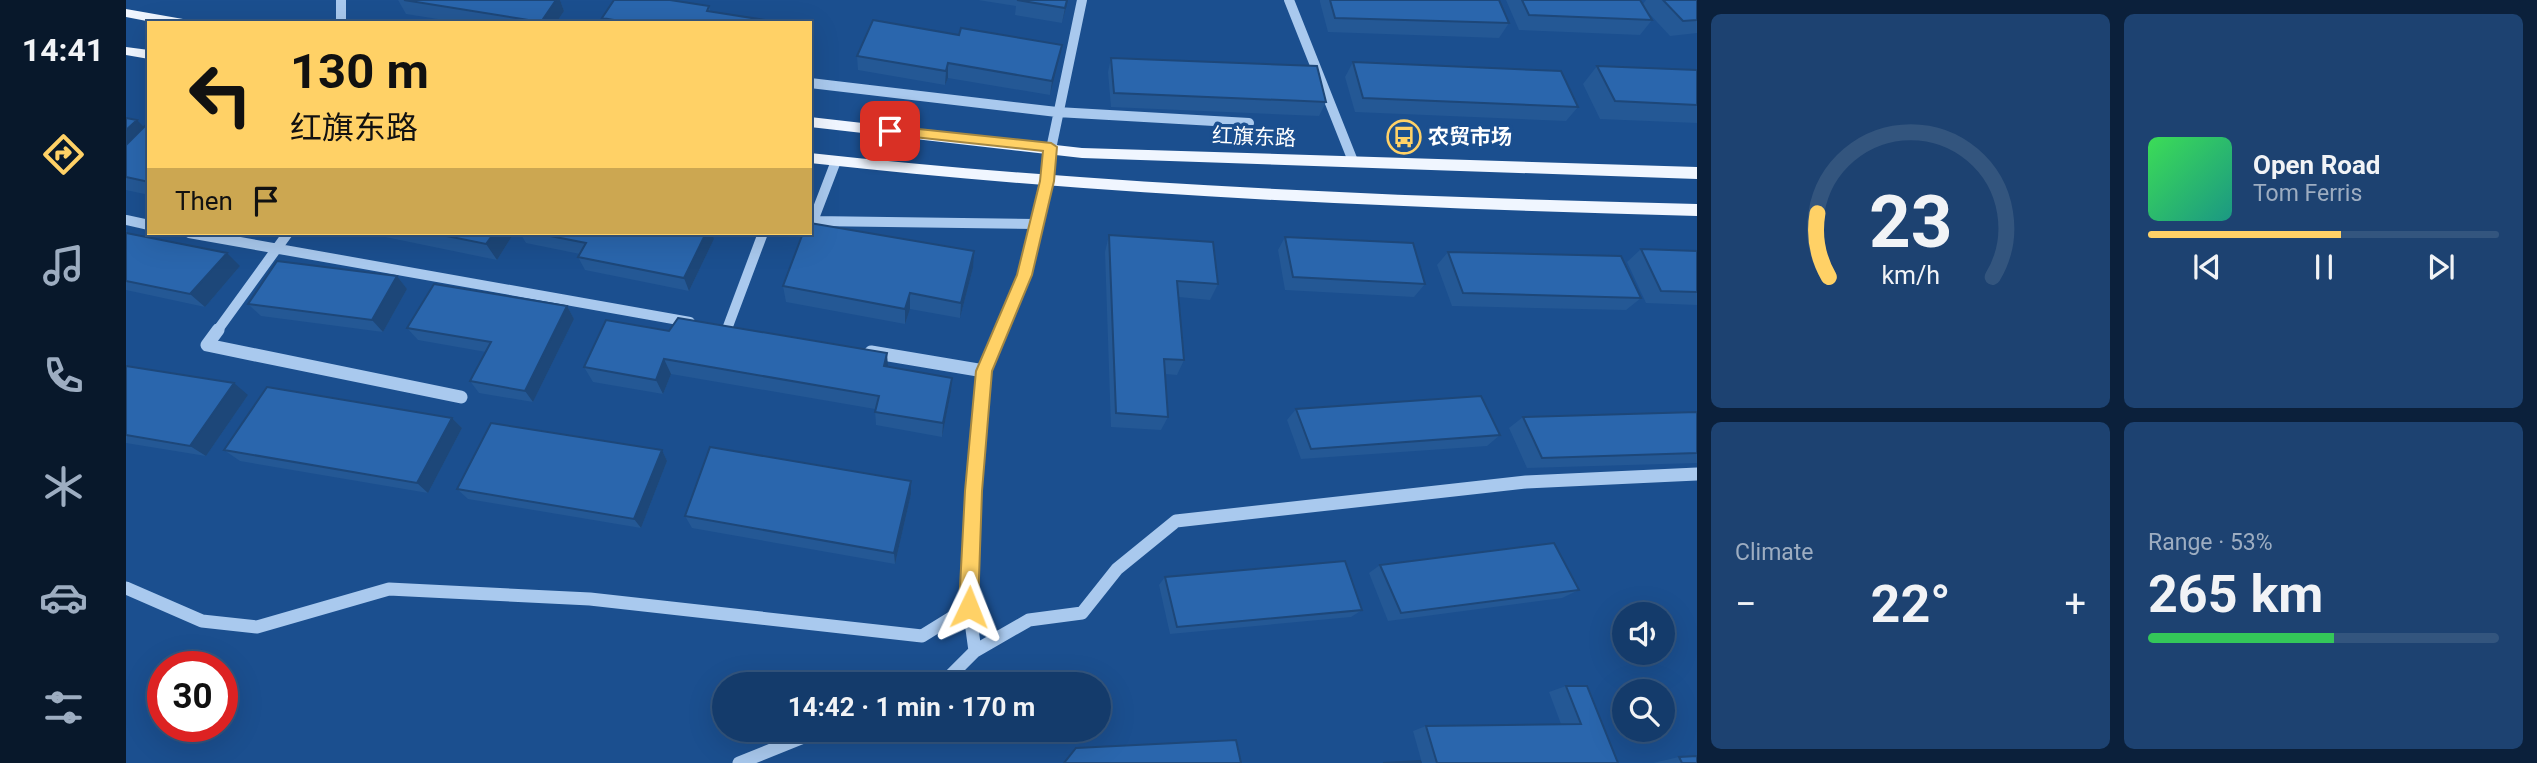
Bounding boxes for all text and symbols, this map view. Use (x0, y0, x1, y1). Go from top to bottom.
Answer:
text: 14:41 (22, 31, 104, 69)
text: 130 m (290, 43, 429, 100)
icon: left (175, 49, 266, 140)
pin (860, 101, 920, 161)
text: 红旗东路 (290, 109, 418, 147)
icon: arrive (871, 112, 909, 150)
bus stop icon: 农贸市场 (1385, 118, 1423, 156)
street label: 红旗东路 (1212, 124, 1296, 150)
place label: 农贸市场 (1428, 125, 1512, 149)
icon: directions (39, 130, 88, 179)
text: Open Road (2253, 150, 2381, 180)
text: 23 (1869, 180, 1952, 266)
text: Tom Ferris (2253, 180, 2362, 207)
icon: arrive (247, 182, 285, 220)
text: Then (175, 186, 233, 216)
icon: music (39, 241, 88, 290)
icon: previous (2188, 248, 2226, 286)
icon: pause (2305, 248, 2343, 286)
icon: next (2422, 248, 2460, 286)
text: km/h (1881, 261, 1940, 290)
icon: phone (39, 351, 88, 400)
icon: climate (39, 462, 88, 511)
text: Range · 53% (2148, 529, 2273, 556)
text: Climate (1735, 539, 1814, 566)
text: 265 km (2148, 564, 2323, 625)
position arrow (932, 570, 1006, 644)
icon: car (39, 573, 88, 622)
text: 22° (1871, 574, 1951, 635)
text: − (1735, 582, 1757, 626)
text: + (2064, 582, 2086, 626)
map controls (1612, 602, 1675, 742)
button: sound (1612, 602, 1675, 665)
speed limit sign: 30 (147, 651, 238, 742)
button: search (1612, 679, 1675, 742)
icon: filters (39, 683, 88, 732)
text: 14:42 · 1 min · 170 m (788, 692, 1035, 722)

